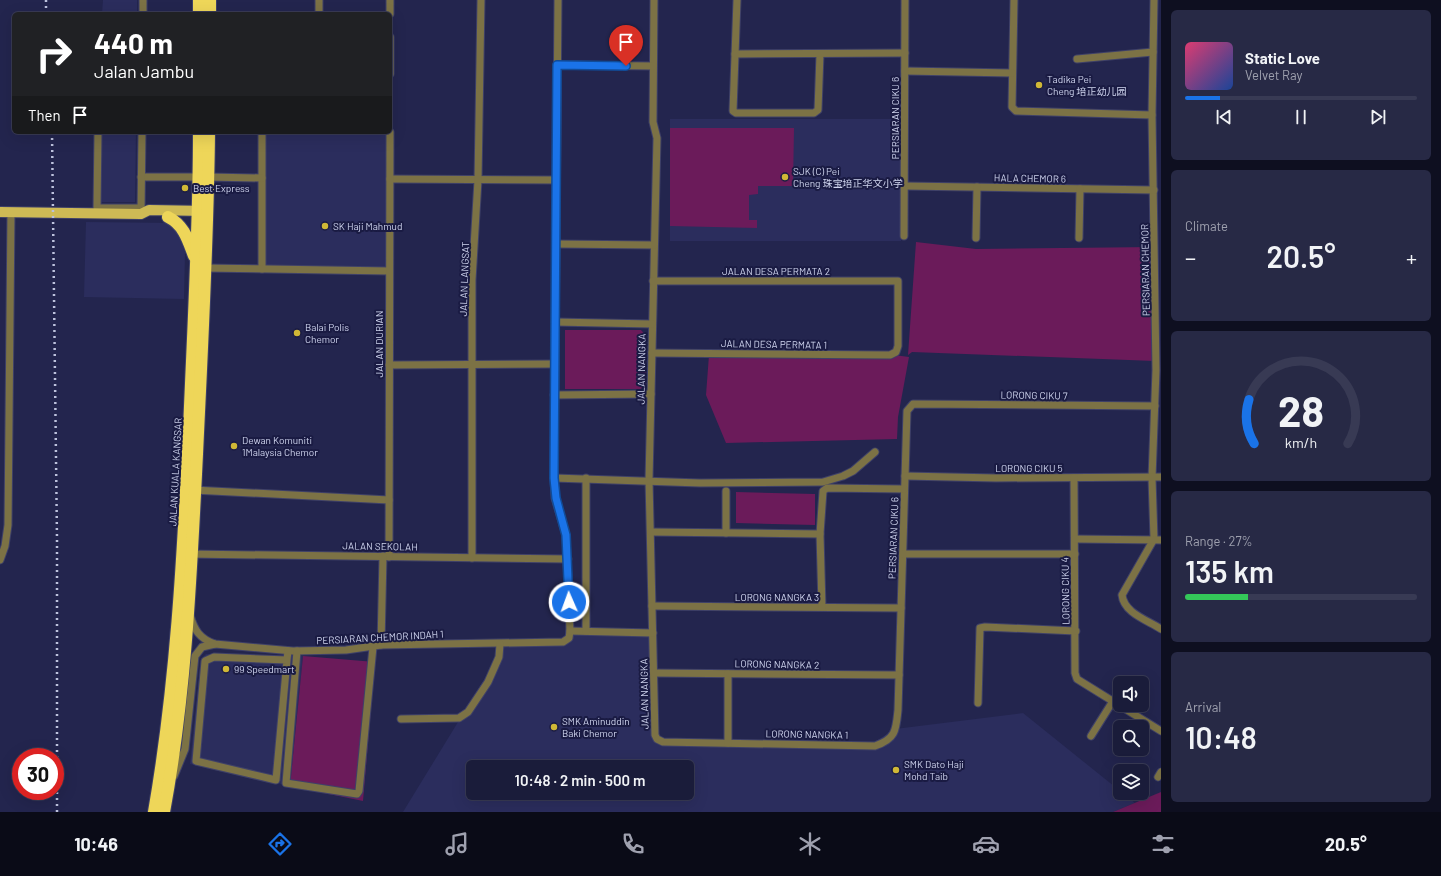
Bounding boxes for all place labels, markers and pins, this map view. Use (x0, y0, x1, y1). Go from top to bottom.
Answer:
pin (609, 25, 643, 66)
place label: Tadika Pei Cheng 培正幼儿园 (1047, 73, 1126, 97)
marker: Tadika Pei Cheng 培正幼儿园 (1034, 80, 1044, 90)
place label: SJK (C) Pei Cheng 珠宝培正华文小学 (793, 165, 902, 189)
marker: SJK (C) Pei Cheng 珠宝培正华文小学 (780, 172, 790, 182)
place label: Best Express (193, 182, 250, 194)
marker: Best Express (180, 183, 190, 193)
place label: SK Haji Mahmud (333, 220, 402, 232)
marker: SK Haji Mahmud (320, 221, 330, 231)
place label: Balai Polis Chemor (305, 321, 349, 345)
marker: Balai Polis Chemor (292, 328, 302, 338)
place label: Dewan Komuniti 1Malaysia Chemor (242, 434, 318, 458)
marker: Dewan Komuniti 1Malaysia Chemor (229, 441, 239, 451)
place label: 99 Speedmart (234, 663, 295, 675)
marker: 99 Speedmart (221, 664, 231, 674)
place label: SMK Aminuddin Baki Chemor (562, 715, 630, 739)
marker: SMK Aminuddin Baki Chemor (549, 722, 559, 732)
place label: SMK Dato Haji Mohd Taib (904, 758, 964, 782)
marker: SMK Dato Haji Mohd Taib (891, 765, 901, 775)

